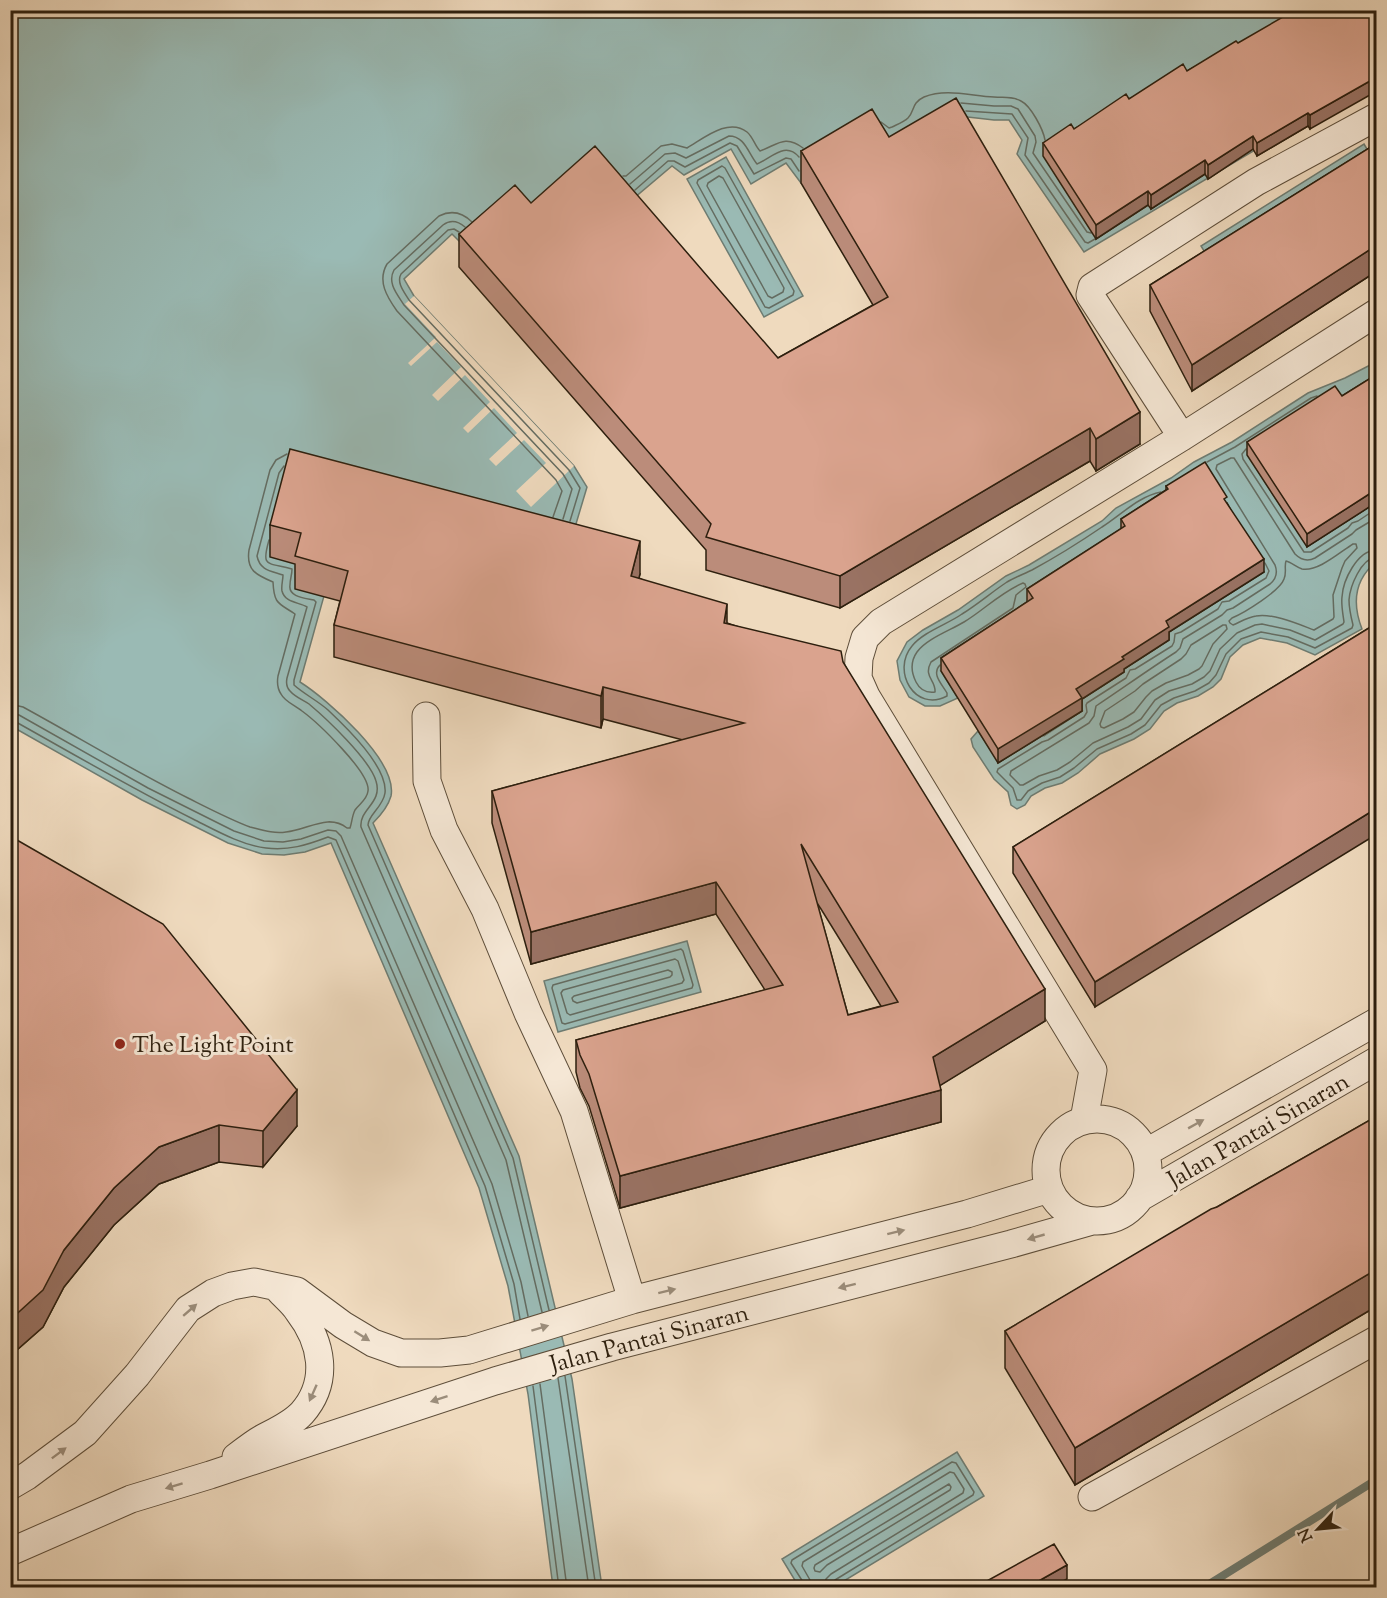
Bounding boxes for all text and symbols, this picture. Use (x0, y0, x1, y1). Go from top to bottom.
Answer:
place label: The Light Point (132, 1029, 294, 1063)
marker: The Light Point (113, 1037, 127, 1051)
street label: Jalan Pantai Sinaran (1160, 1066, 1356, 1199)
one-way arrow (1188, 1119, 1205, 1129)
one-way arrow (887, 1227, 905, 1237)
one-way arrow (1027, 1232, 1045, 1242)
one-way arrow (838, 1281, 857, 1291)
one-way arrow (658, 1286, 676, 1296)
street label: Jalan Pantai Sinaran (544, 1297, 753, 1383)
one-way arrow (182, 1304, 197, 1317)
one-way arrow (531, 1323, 549, 1332)
one-way arrow (354, 1331, 370, 1342)
one-way arrow (308, 1385, 318, 1403)
one-way arrow (430, 1395, 448, 1404)
one-way arrow (50, 1447, 66, 1459)
one-way arrow (165, 1482, 183, 1491)
north arrow (1288, 1499, 1348, 1559)
text: N (1294, 1523, 1320, 1545)

